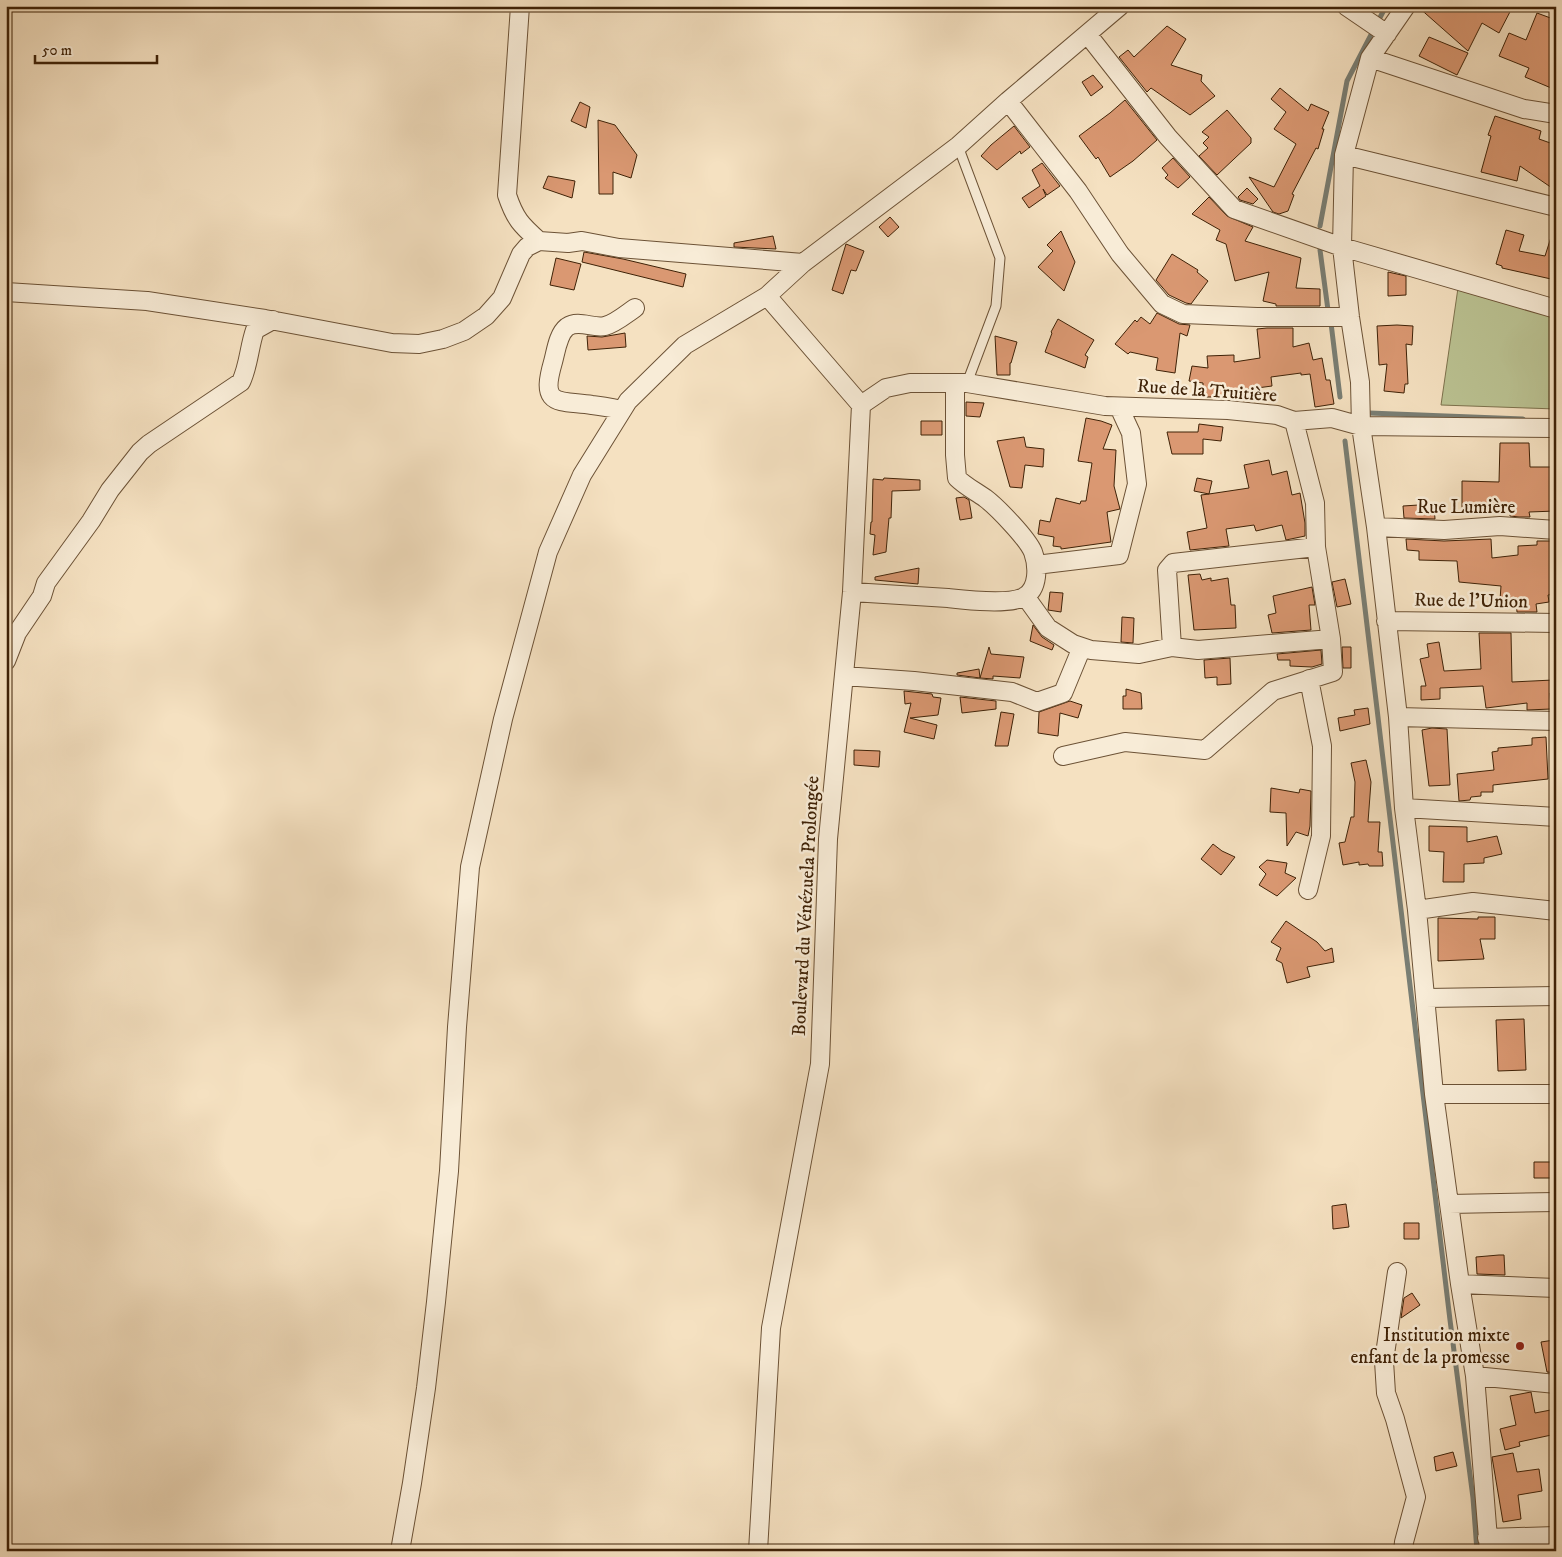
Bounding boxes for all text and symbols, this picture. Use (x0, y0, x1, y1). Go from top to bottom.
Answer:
scale bar (35, 32, 158, 64)
text: 50 m (42, 41, 72, 60)
street label: Rue de la Truitière (1136, 375, 1278, 407)
street label: Rue Lumière (1417, 496, 1515, 519)
street label: Rue de l'Union (1414, 589, 1528, 613)
street label: Boulevard du Vénézuela Prolongée (788, 775, 824, 1037)
place label: Institution mixte enfant de la promesse (1350, 1324, 1510, 1369)
marker: Institution mixte enfant de la promesse (1514, 1340, 1526, 1352)

